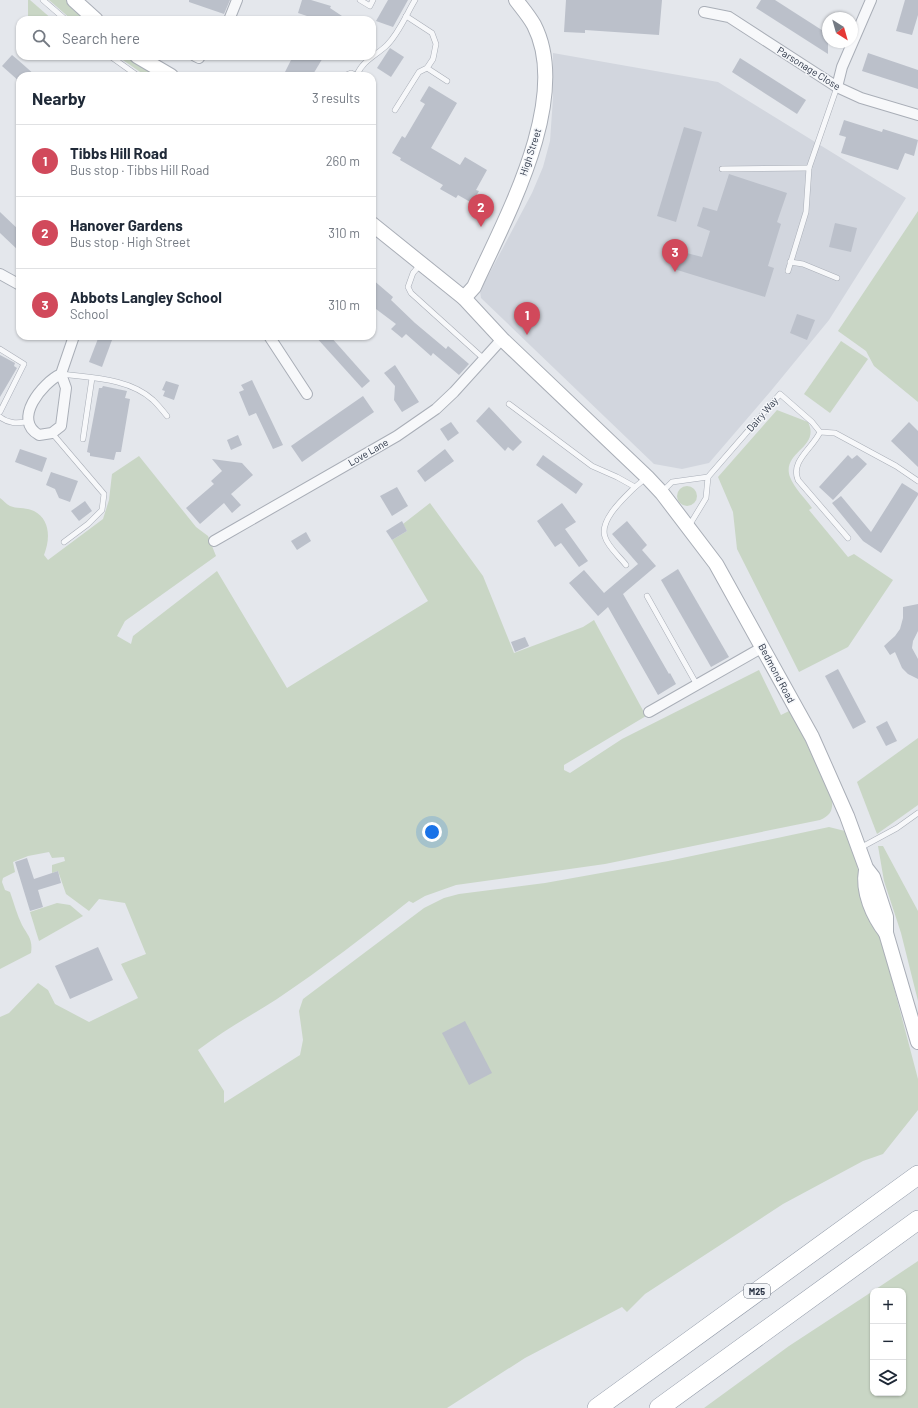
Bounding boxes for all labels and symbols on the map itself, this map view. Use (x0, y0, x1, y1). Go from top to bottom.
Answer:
north arrow (822, 12, 858, 48)
street label: Parsonage Close (775, 44, 843, 92)
street label: High Street (517, 126, 543, 177)
pin: 2 (468, 194, 494, 227)
pin: 3 (662, 239, 688, 272)
pin: 1 (514, 302, 540, 335)
street label: Dairy Way (744, 394, 781, 434)
street label: Love Lane (346, 436, 390, 468)
street label: Bedmond Road (756, 641, 798, 705)
your location (422, 822, 442, 842)
road number: M25 (744, 1284, 770, 1298)

